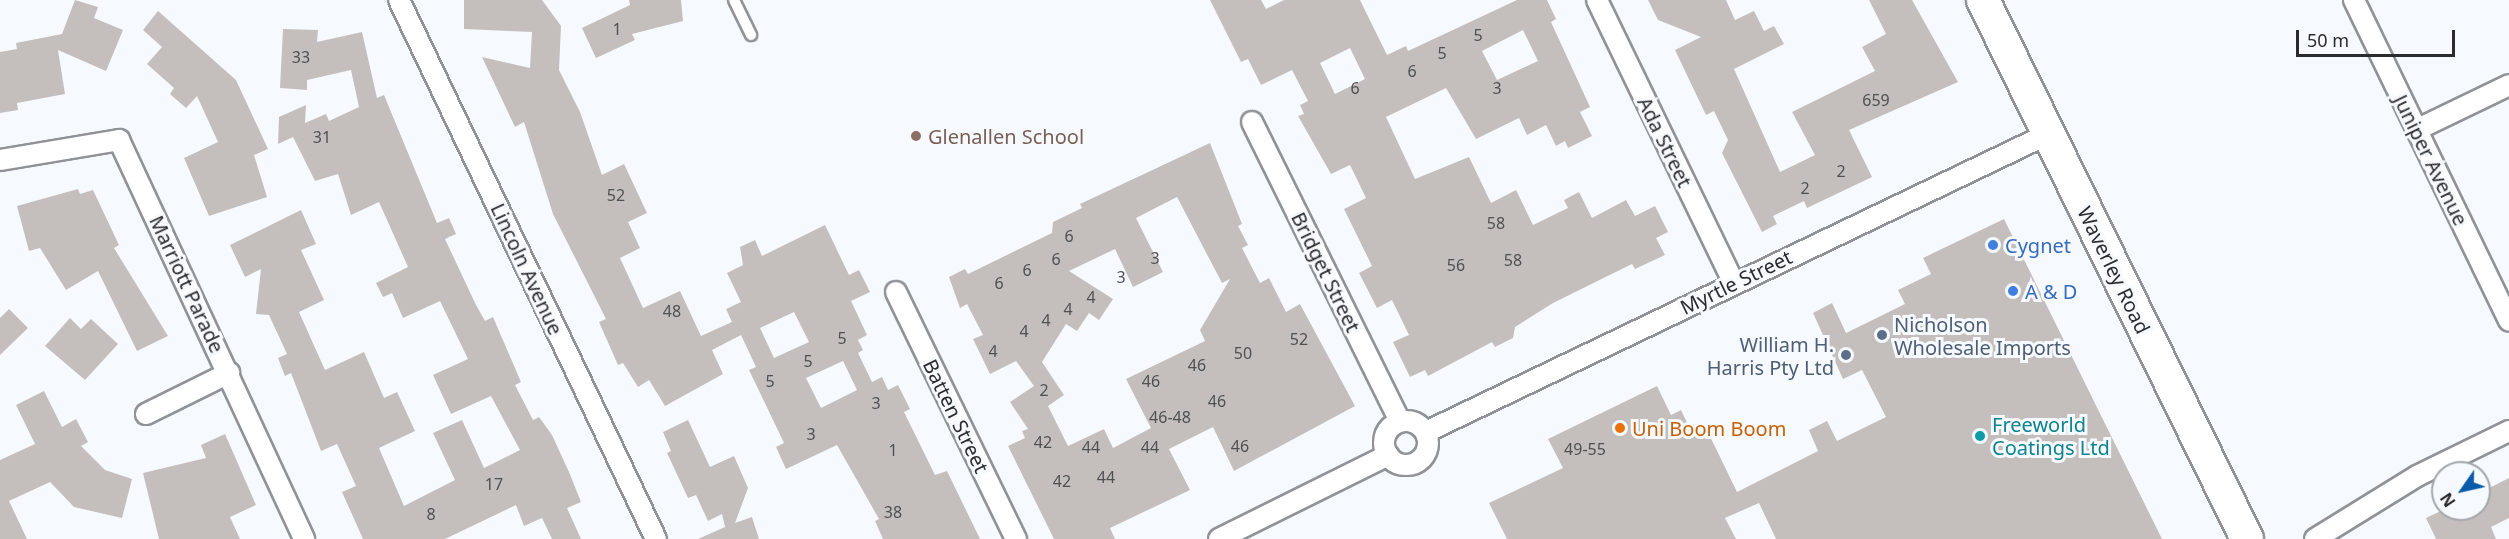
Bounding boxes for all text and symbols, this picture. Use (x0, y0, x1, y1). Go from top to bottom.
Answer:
scale bar (2299, 18, 2458, 56)
house number: 1 (612, 19, 622, 39)
house number: 5 (1473, 25, 1483, 45)
text: 50 m (2307, 28, 2349, 52)
house number: 5 (1437, 43, 1447, 63)
house number: 33 (292, 47, 310, 67)
house number: 6 (1407, 61, 1417, 81)
house number: 6 (1350, 78, 1360, 98)
house number: 3 (1492, 78, 1502, 98)
house number: 659 (1862, 90, 1890, 110)
street label: Juniper Avenue (2389, 91, 2473, 229)
street label: Ada Street (1633, 93, 1697, 191)
place label: Glenallen School (928, 124, 1084, 148)
house number: 31 (313, 127, 331, 147)
marker: Glenallen School (909, 129, 923, 143)
house number: 2 (1836, 161, 1846, 181)
house number: 2 (1800, 178, 1810, 198)
house number: 52 (607, 185, 625, 205)
street label: Lincoln Avenue (486, 199, 568, 339)
street label: Waverley Road (2073, 202, 2155, 338)
street label: Bridget Street (1287, 208, 1365, 336)
street label: Marriott Parade (145, 212, 229, 356)
house number: 58 (1487, 213, 1505, 233)
house number: 6 (1064, 226, 1074, 246)
place label: Cygnet (2005, 233, 2071, 257)
marker: Cygnet (1986, 238, 2000, 252)
street label: Myrtle Street (1676, 245, 1796, 319)
house number: 3 (1150, 248, 1160, 268)
house number: 6 (1051, 249, 1061, 269)
house number: 58 (1504, 250, 1522, 270)
house number: 56 (1447, 255, 1465, 275)
house number: 6 (1022, 260, 1032, 280)
house number: 3 (1116, 267, 1126, 287)
house number: 6 (994, 273, 1004, 293)
place label: A & D (2025, 279, 2077, 303)
marker: A & D (2006, 284, 2020, 298)
house number: 4 (1086, 287, 1096, 307)
house number: 4 (1063, 299, 1073, 319)
house number: 48 (663, 301, 681, 321)
house number: 4 (1041, 310, 1051, 330)
place label: Nicholson Wholesale Imports (1894, 312, 2071, 359)
house number: 4 (1019, 321, 1029, 341)
house number: 5 (837, 328, 847, 348)
marker: Nicholson Wholesale Imports (1875, 328, 1889, 342)
house number: 52 (1290, 329, 1308, 349)
place label: William H. Harris Pty Ltd (1707, 332, 1834, 379)
house number: 4 (988, 341, 998, 361)
house number: 50 (1234, 343, 1252, 363)
marker: William H. Harris Pty Ltd (1839, 348, 1853, 362)
house number: 5 (803, 351, 813, 371)
street label: Batten Street (918, 355, 994, 477)
house number: 46 (1188, 355, 1206, 375)
house number: 5 (765, 371, 775, 391)
house number: 46 (1142, 371, 1160, 391)
house number: 2 (1039, 380, 1049, 400)
house number: 46 (1208, 391, 1226, 411)
house number: 3 (871, 393, 881, 413)
house number: 46-48 (1149, 407, 1191, 427)
place label: Freeworld Coatings Ltd (1992, 412, 2110, 459)
place label: Uni Boom Boom (1632, 416, 1786, 440)
marker: Uni Boom Boom (1613, 421, 1627, 435)
house number: 3 (806, 424, 816, 444)
marker: Freeworld Coatings Ltd (1973, 429, 1987, 443)
house number: 42 (1034, 432, 1052, 452)
house number: 46 (1231, 436, 1249, 456)
house number: 44 (1082, 437, 1100, 457)
house number: 44 (1141, 437, 1159, 457)
house number: 49-55 (1564, 439, 1606, 459)
house number: 1 (888, 440, 898, 460)
north arrow (2431, 461, 2491, 521)
house number: 44 (1097, 467, 1115, 487)
house number: 42 (1053, 471, 1071, 491)
house number: 17 (485, 474, 503, 494)
text: N (2435, 488, 2460, 511)
house number: 38 (884, 502, 902, 522)
house number: 8 (426, 504, 436, 524)

